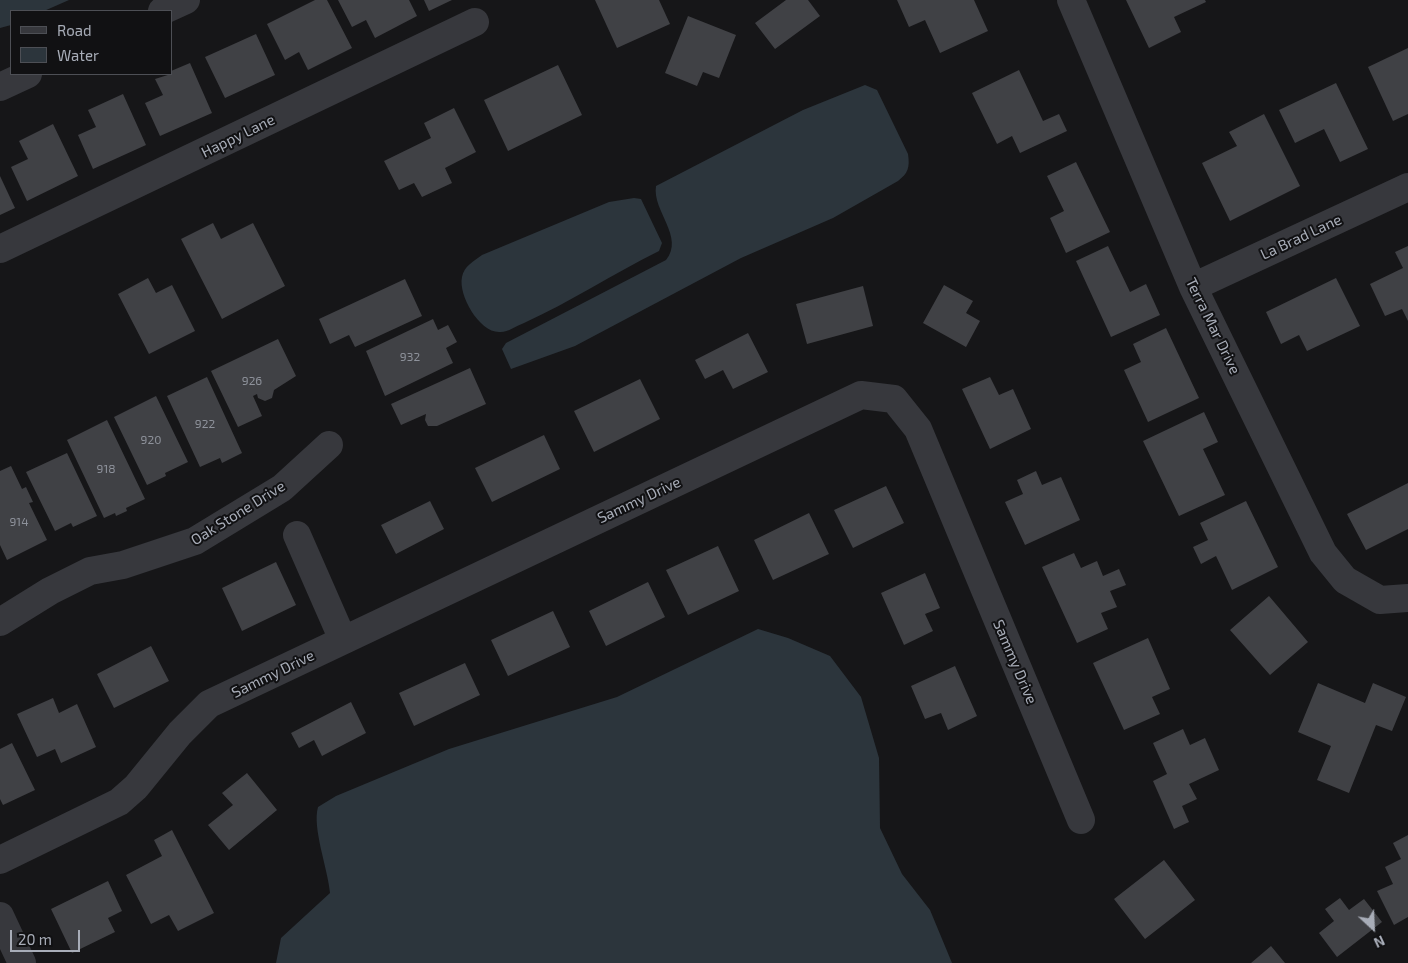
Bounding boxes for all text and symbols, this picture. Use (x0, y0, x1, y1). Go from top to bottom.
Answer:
legend (10, 10, 172, 75)
text: Road (57, 21, 92, 39)
text: Water (57, 46, 99, 64)
street label: Happy Lane (198, 110, 278, 162)
street label: La Brad Lane (1258, 210, 1344, 264)
street label: Terra Mar Drive (1182, 275, 1244, 377)
house number: 932 (400, 350, 420, 364)
house number: 926 (242, 374, 262, 388)
house number: 922 (195, 417, 215, 431)
house number: 920 (141, 433, 161, 447)
house number: 918 (97, 462, 115, 476)
street label: Sammy Drive (594, 473, 684, 527)
street label: Oak Stone Drive (188, 477, 288, 549)
house number: 914 (9, 515, 29, 529)
street label: Sammy Drive (989, 617, 1041, 707)
street label: Sammy Drive (229, 646, 317, 702)
north arrow (1348, 903, 1398, 953)
scale bar (12, 920, 82, 952)
text: 20 m (18, 930, 52, 948)
text: N (1371, 932, 1388, 952)

